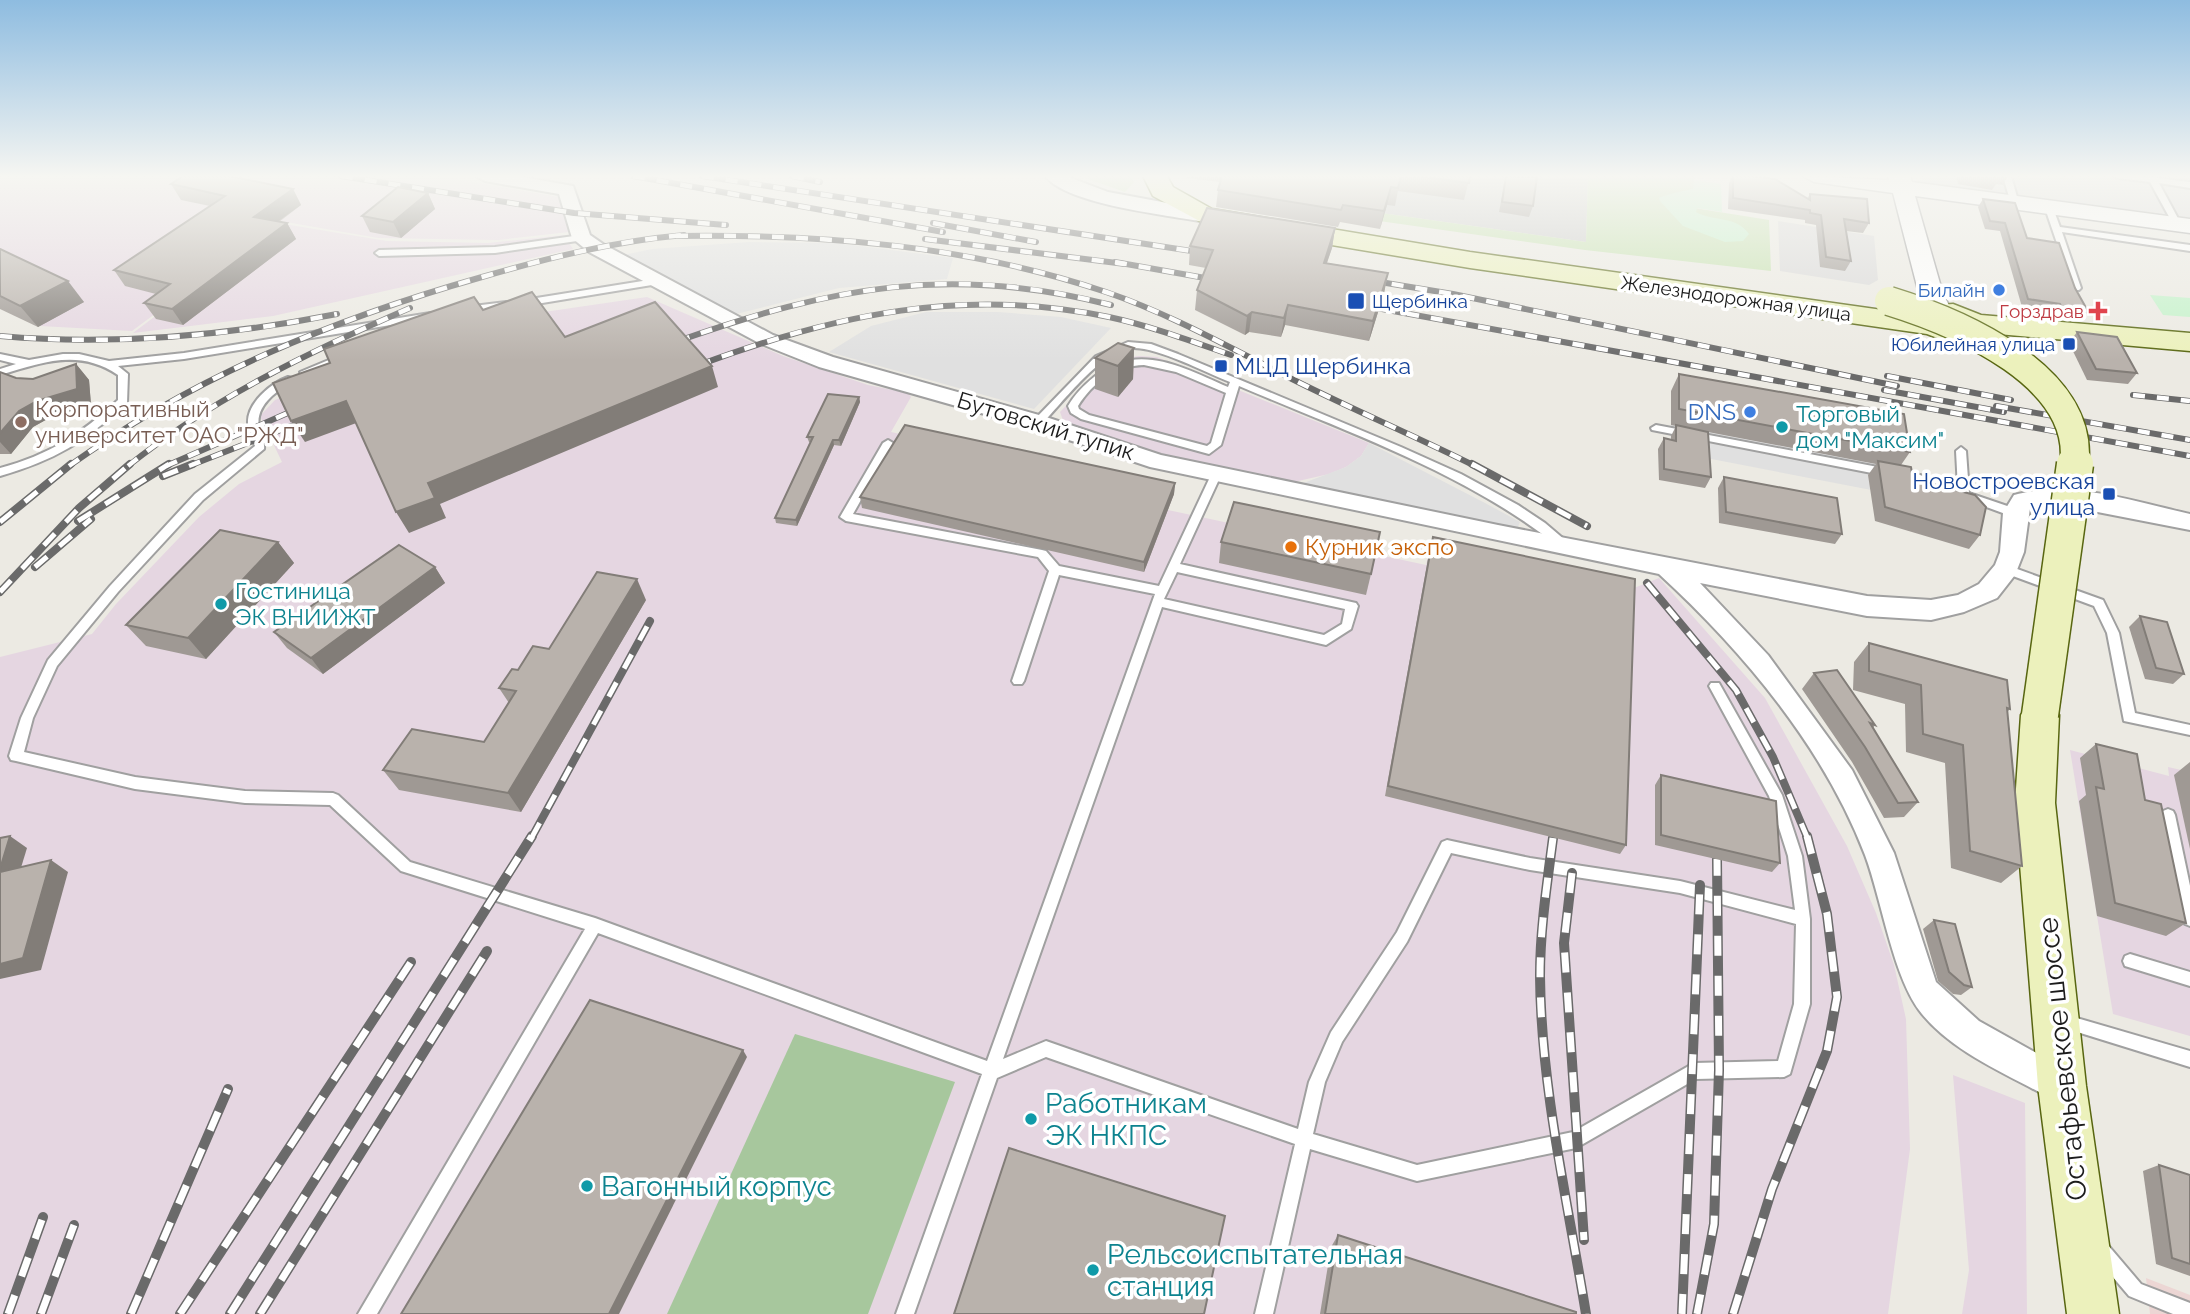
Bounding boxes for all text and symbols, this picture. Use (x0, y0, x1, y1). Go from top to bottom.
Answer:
street label: Железнодорожная улица (1620, 271, 1852, 325)
place label: Билайн (1918, 279, 1985, 301)
marker: Билайн (1991, 282, 2007, 298)
place label: Щербинка (1372, 290, 1468, 312)
marker: Щербинка (1346, 291, 1366, 311)
place label: Горздрав (1999, 300, 2084, 322)
marker: Горздрав (2090, 303, 2106, 319)
place label: Юбилейная улица (1891, 333, 2055, 355)
marker: Юбилейная улица (2061, 336, 2077, 352)
place label: МЦД Щербинка (1235, 352, 1411, 379)
marker: МЦД Щербинка (1213, 358, 1229, 374)
street label: Бутовский тупик (954, 386, 1138, 465)
place label: Корпоративный университет ОАО "РЖД" (35, 395, 304, 448)
place label: DNS (1688, 398, 1736, 425)
place label: Торговый дом "Максим" (1796, 400, 1944, 453)
marker: DNS (1742, 404, 1758, 420)
marker: Корпоративный университет ОАО "РЖД" (13, 414, 29, 430)
marker: Торговый дом "Максим" (1774, 419, 1790, 435)
place label: Новостроевская улица (1912, 467, 2095, 520)
marker: Новостроевская улица (2101, 486, 2117, 502)
place label: Курник экспо (1305, 533, 1454, 560)
marker: Курник экспо (1283, 539, 1299, 555)
place label: Гостиница ЭК ВНИИЖТ (235, 577, 376, 630)
marker: Гостиница ЭК ВНИИЖТ (213, 596, 229, 612)
street label: Остафьевское шоссе (2031, 916, 2094, 1202)
place label: Работникам ЭК НКПС (1045, 1087, 1207, 1152)
marker: Работникам ЭК НКПС (1023, 1111, 1039, 1127)
place label: Вагонный корпус (601, 1170, 832, 1203)
marker: Вагонный корпус (579, 1178, 595, 1194)
place label: Рельсоиспытательная станция (1107, 1238, 1403, 1303)
marker: Рельсоиспытательная станция (1085, 1262, 1101, 1278)

